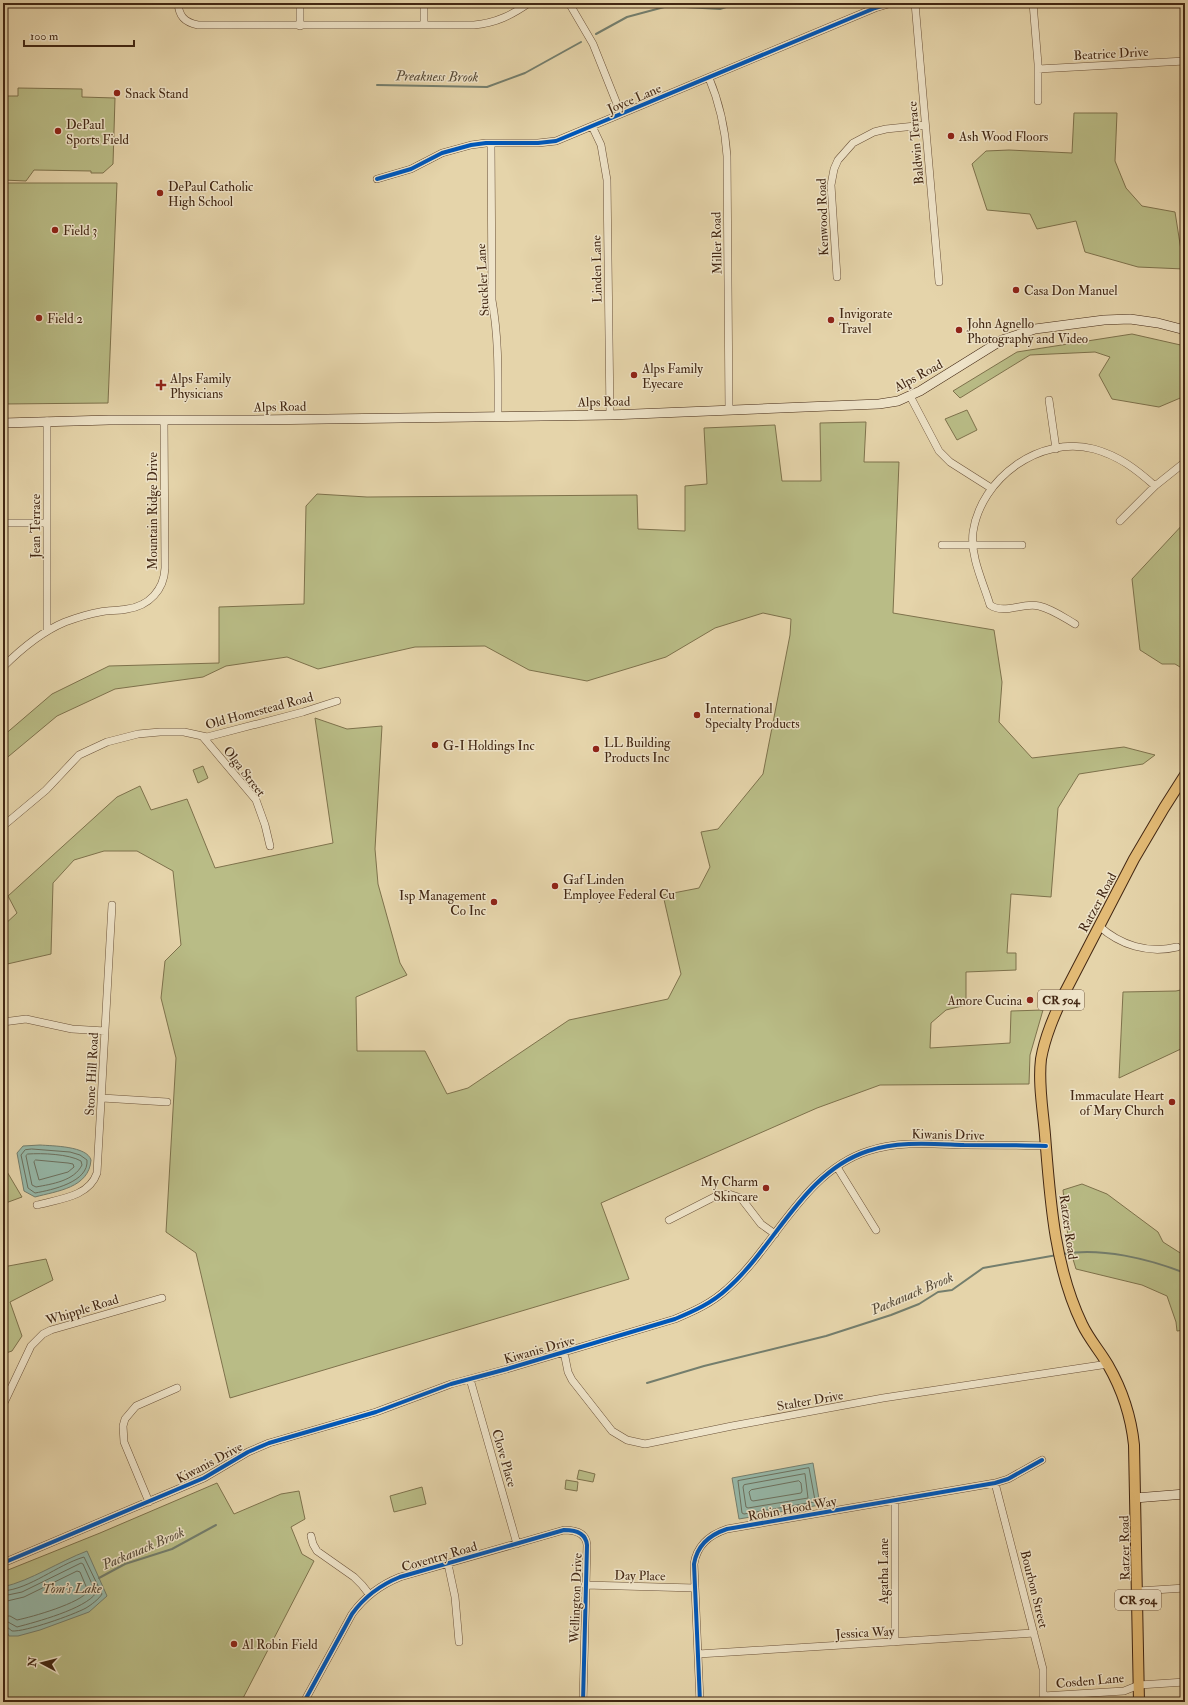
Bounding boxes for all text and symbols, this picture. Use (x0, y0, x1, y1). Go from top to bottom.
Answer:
scale bar (24, 22, 134, 48)
text: 100 m (30, 29, 59, 44)
street label: Beatrice Drive (1073, 44, 1149, 64)
water label: Preakness Brook (394, 67, 479, 86)
street label: Joyce Lane (604, 80, 665, 119)
place label: Snack Stand (125, 86, 189, 102)
marker: Snack Stand (112, 88, 122, 98)
street label: Baldwin Terrace (904, 100, 928, 185)
place label: DePaul Sports Field (66, 117, 129, 149)
marker: DePaul Sports Field (53, 126, 63, 136)
place label: Ash Wood Floors (958, 129, 1049, 145)
marker: Ash Wood Floors (946, 131, 956, 141)
street label: Kenwood Road (814, 177, 832, 256)
place label: DePaul Catholic High School (168, 179, 253, 210)
marker: DePaul Catholic High School (155, 188, 165, 198)
street label: Miller Road (708, 211, 726, 275)
place label: Field 3 (63, 223, 97, 239)
marker: Field 3 (50, 225, 60, 235)
street label: Linden Lane (588, 234, 606, 303)
street label: Stuckler Lane (473, 243, 493, 317)
place label: Casa Don Manuel (1024, 283, 1118, 299)
marker: Casa Don Manuel (1011, 285, 1021, 295)
place label: Invigorate Travel (839, 306, 893, 337)
place label: Field 2 (47, 311, 83, 327)
marker: Field 2 (34, 313, 44, 323)
marker: Invigorate Travel (826, 315, 836, 325)
place label: John Agnello Photography and Video (966, 316, 1088, 348)
marker: John Agnello Photography and Video (954, 325, 964, 335)
street label: Alps Road (891, 356, 946, 397)
place label: Alps Family Eyecare (641, 361, 703, 393)
marker: Alps Family Eyecare (629, 370, 639, 380)
place label: Alps Family Physicians (169, 371, 231, 403)
marker: Alps Family Physicians (155, 379, 167, 391)
street label: Alps Road (577, 394, 631, 411)
street label: Alps Road (253, 399, 307, 416)
street label: Mountain Ridge Drive (145, 452, 161, 570)
street label: Jean Terrace (28, 493, 44, 559)
street label: Old Homestead Road (204, 689, 315, 733)
place label: International Specialty Products (705, 701, 800, 733)
marker: International Specialty Products (692, 710, 702, 720)
place label: LL Building Products Inc (604, 735, 671, 766)
place label: G-I Holdings Inc (443, 738, 535, 754)
marker: G-I Holdings Inc (430, 740, 440, 750)
street label: Olga Street (220, 743, 269, 800)
marker: LL Building Products Inc (591, 744, 601, 754)
street label: Ratzer Road (1075, 869, 1121, 935)
place label: Gaf Linden Employee Federal Cu (563, 872, 675, 904)
marker: Gaf Linden Employee Federal Cu (550, 881, 560, 891)
place label: Isp Management Co Inc (399, 888, 486, 919)
marker: Isp Management Co Inc (489, 897, 499, 907)
road number: CR 504 (1038, 990, 1084, 1010)
place label: Amore Cucina (947, 993, 1023, 1009)
marker: Amore Cucina (1025, 995, 1035, 1005)
street label: Stone Hill Road (82, 1031, 102, 1116)
place label: Immaculate Heart of Mary Church (1070, 1088, 1164, 1120)
marker: Immaculate Heart of Mary Church (1167, 1097, 1177, 1107)
street label: Kiwanis Drive (911, 1126, 985, 1144)
place label: My Charm Skincare (701, 1174, 759, 1205)
marker: My Charm Skincare (761, 1183, 771, 1193)
street label: Ratzer Road (1056, 1194, 1081, 1261)
water label: Packanack Brook (868, 1268, 956, 1319)
street label: Whipple Road (43, 1291, 121, 1330)
street label: Kiwanis Drive (502, 1332, 577, 1368)
street label: Stalter Drive (776, 1387, 845, 1415)
street label: Clove Place (488, 1427, 520, 1490)
street label: Kiwanis Drive (174, 1438, 246, 1487)
street label: Robin Hood Way (747, 1493, 838, 1526)
street label: Ratzer Road (1116, 1515, 1134, 1581)
water label: Packanack Brook (99, 1523, 187, 1574)
street label: Agatha Lane (876, 1537, 892, 1605)
street label: Coventry Road (400, 1538, 480, 1576)
street label: Bourbon Street (1017, 1549, 1051, 1630)
street label: Wellington Drive (566, 1552, 586, 1644)
street label: Day Place (614, 1568, 666, 1585)
water label: Tom's Lake (42, 1580, 102, 1597)
road number: CR 504 (1115, 1590, 1161, 1610)
street label: Jessica Way (834, 1623, 895, 1644)
place label: Al Robin Field (241, 1637, 318, 1653)
marker: Al Robin Field (229, 1639, 239, 1649)
north arrow (22, 1643, 62, 1683)
text: N (25, 1655, 40, 1669)
street label: Cosden Lane (1055, 1670, 1125, 1692)

